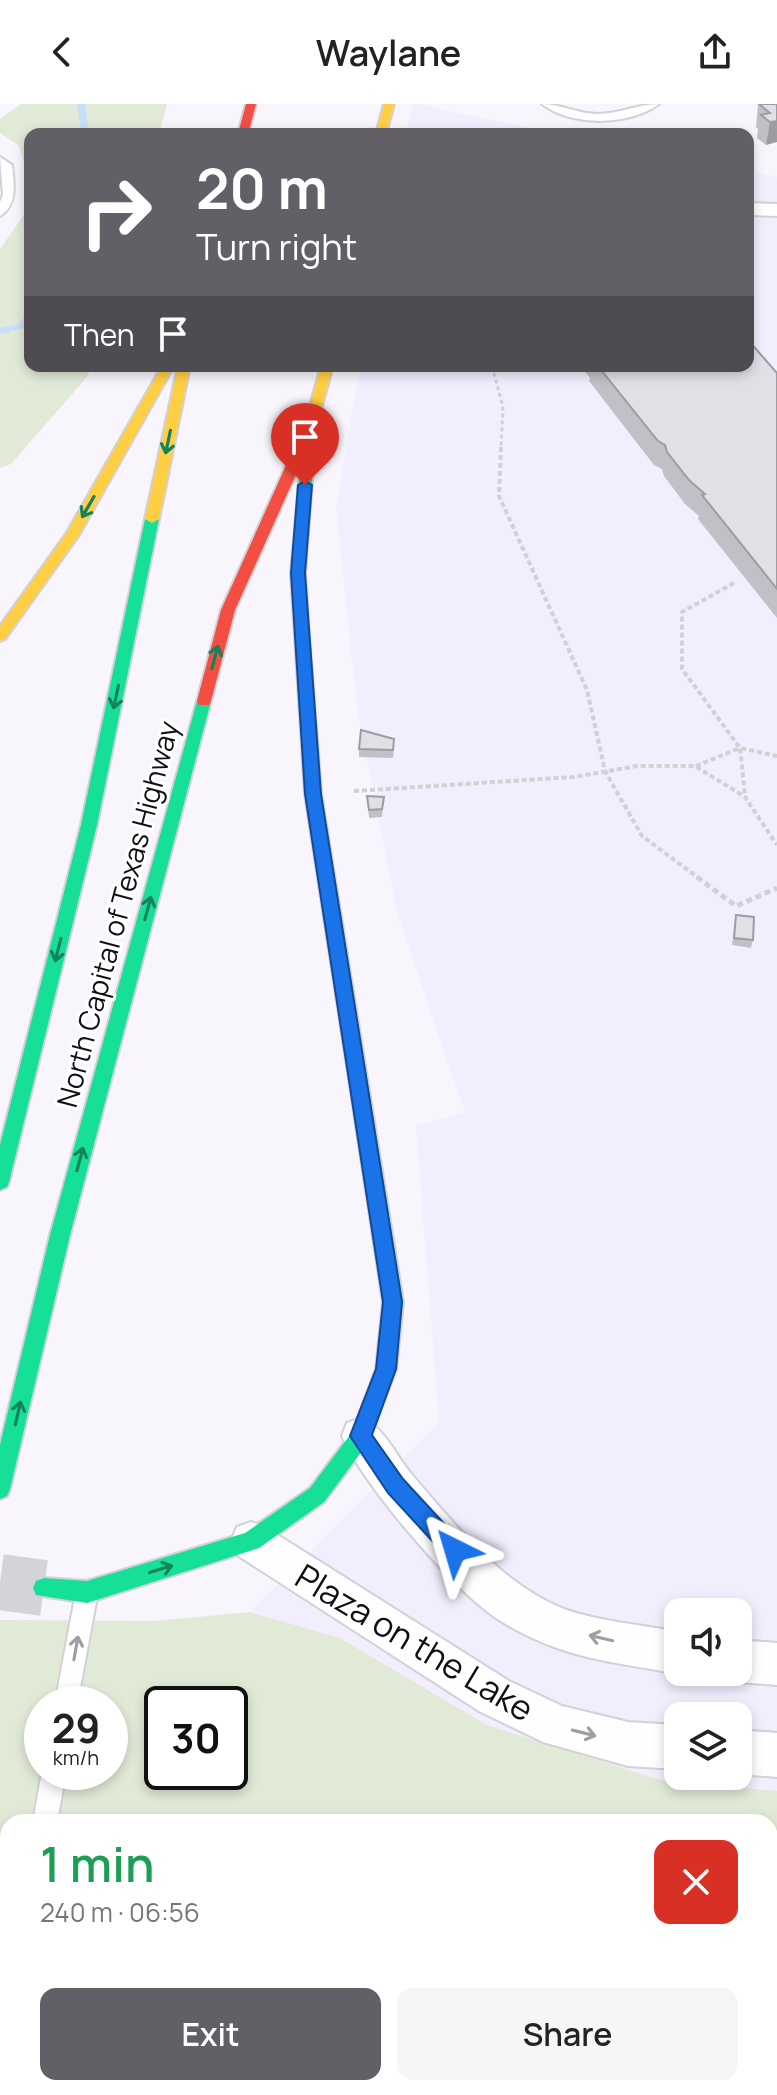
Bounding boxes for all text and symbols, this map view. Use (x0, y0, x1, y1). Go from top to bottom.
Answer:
text: Waylane (316, 28, 461, 77)
icon: back (40, 30, 84, 74)
icon: share (693, 30, 737, 74)
text: 20 m (196, 149, 328, 226)
icon: right (64, 160, 168, 264)
text: Turn right (196, 222, 357, 271)
icon: arrive (151, 312, 195, 356)
text: Then (64, 314, 135, 355)
pin (271, 403, 339, 485)
icon: arrive (283, 415, 327, 459)
one-way arrow (160, 429, 175, 455)
one-way arrow (80, 495, 96, 518)
one-way arrow (209, 645, 224, 671)
one-way arrow (107, 684, 122, 709)
street label: North Capital of Texas Highway (47, 716, 187, 1111)
one-way arrow (141, 896, 156, 922)
one-way arrow (49, 937, 64, 963)
one-way arrow (73, 1147, 88, 1173)
one-way arrow (11, 1401, 26, 1426)
position arrow (413, 1508, 497, 1592)
street label: Plaza on the Lake (287, 1553, 543, 1731)
one-way arrow (148, 1560, 173, 1575)
map controls (664, 1598, 752, 1790)
button: sound (664, 1598, 752, 1686)
one-way arrow (589, 1630, 615, 1645)
one-way arrow (70, 1636, 85, 1661)
speed limit sign: 30 (144, 1686, 248, 1790)
text: 29 (52, 1700, 100, 1755)
button: layers (664, 1702, 752, 1790)
one-way arrow (571, 1726, 596, 1741)
text: km/h (53, 1744, 99, 1771)
text: 1 min (40, 1831, 154, 1896)
button: close (654, 1840, 738, 1924)
text: 240 m · 06:56 (40, 1894, 200, 1930)
button: Exit (40, 1988, 381, 2080)
button: Share (397, 1988, 738, 2080)

